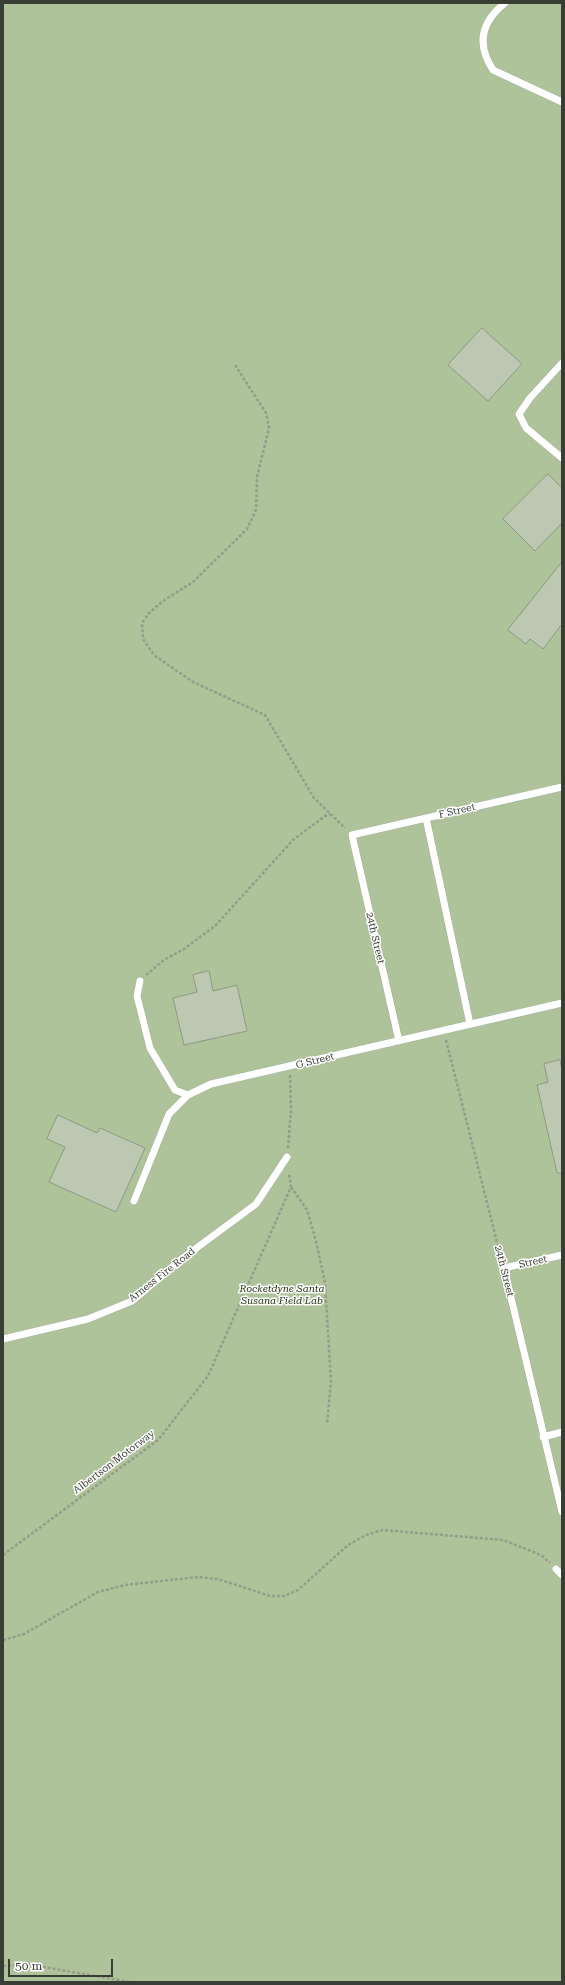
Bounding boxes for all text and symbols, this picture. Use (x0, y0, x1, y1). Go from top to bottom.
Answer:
street label: F Street (438, 801, 476, 821)
street label: 24th Street (363, 911, 387, 965)
street label: G Street (295, 1050, 335, 1072)
street label: 24th Street (492, 1244, 516, 1298)
street label: Arness Fire Road (126, 1245, 198, 1305)
street label: Street (518, 1253, 548, 1271)
park label: Rocketdyne Santa Susana Field Lab (239, 1283, 325, 1306)
street label: Albertson Motorway (71, 1427, 157, 1497)
scale bar (10, 1951, 115, 1977)
text: 50 m (15, 1959, 42, 1973)

